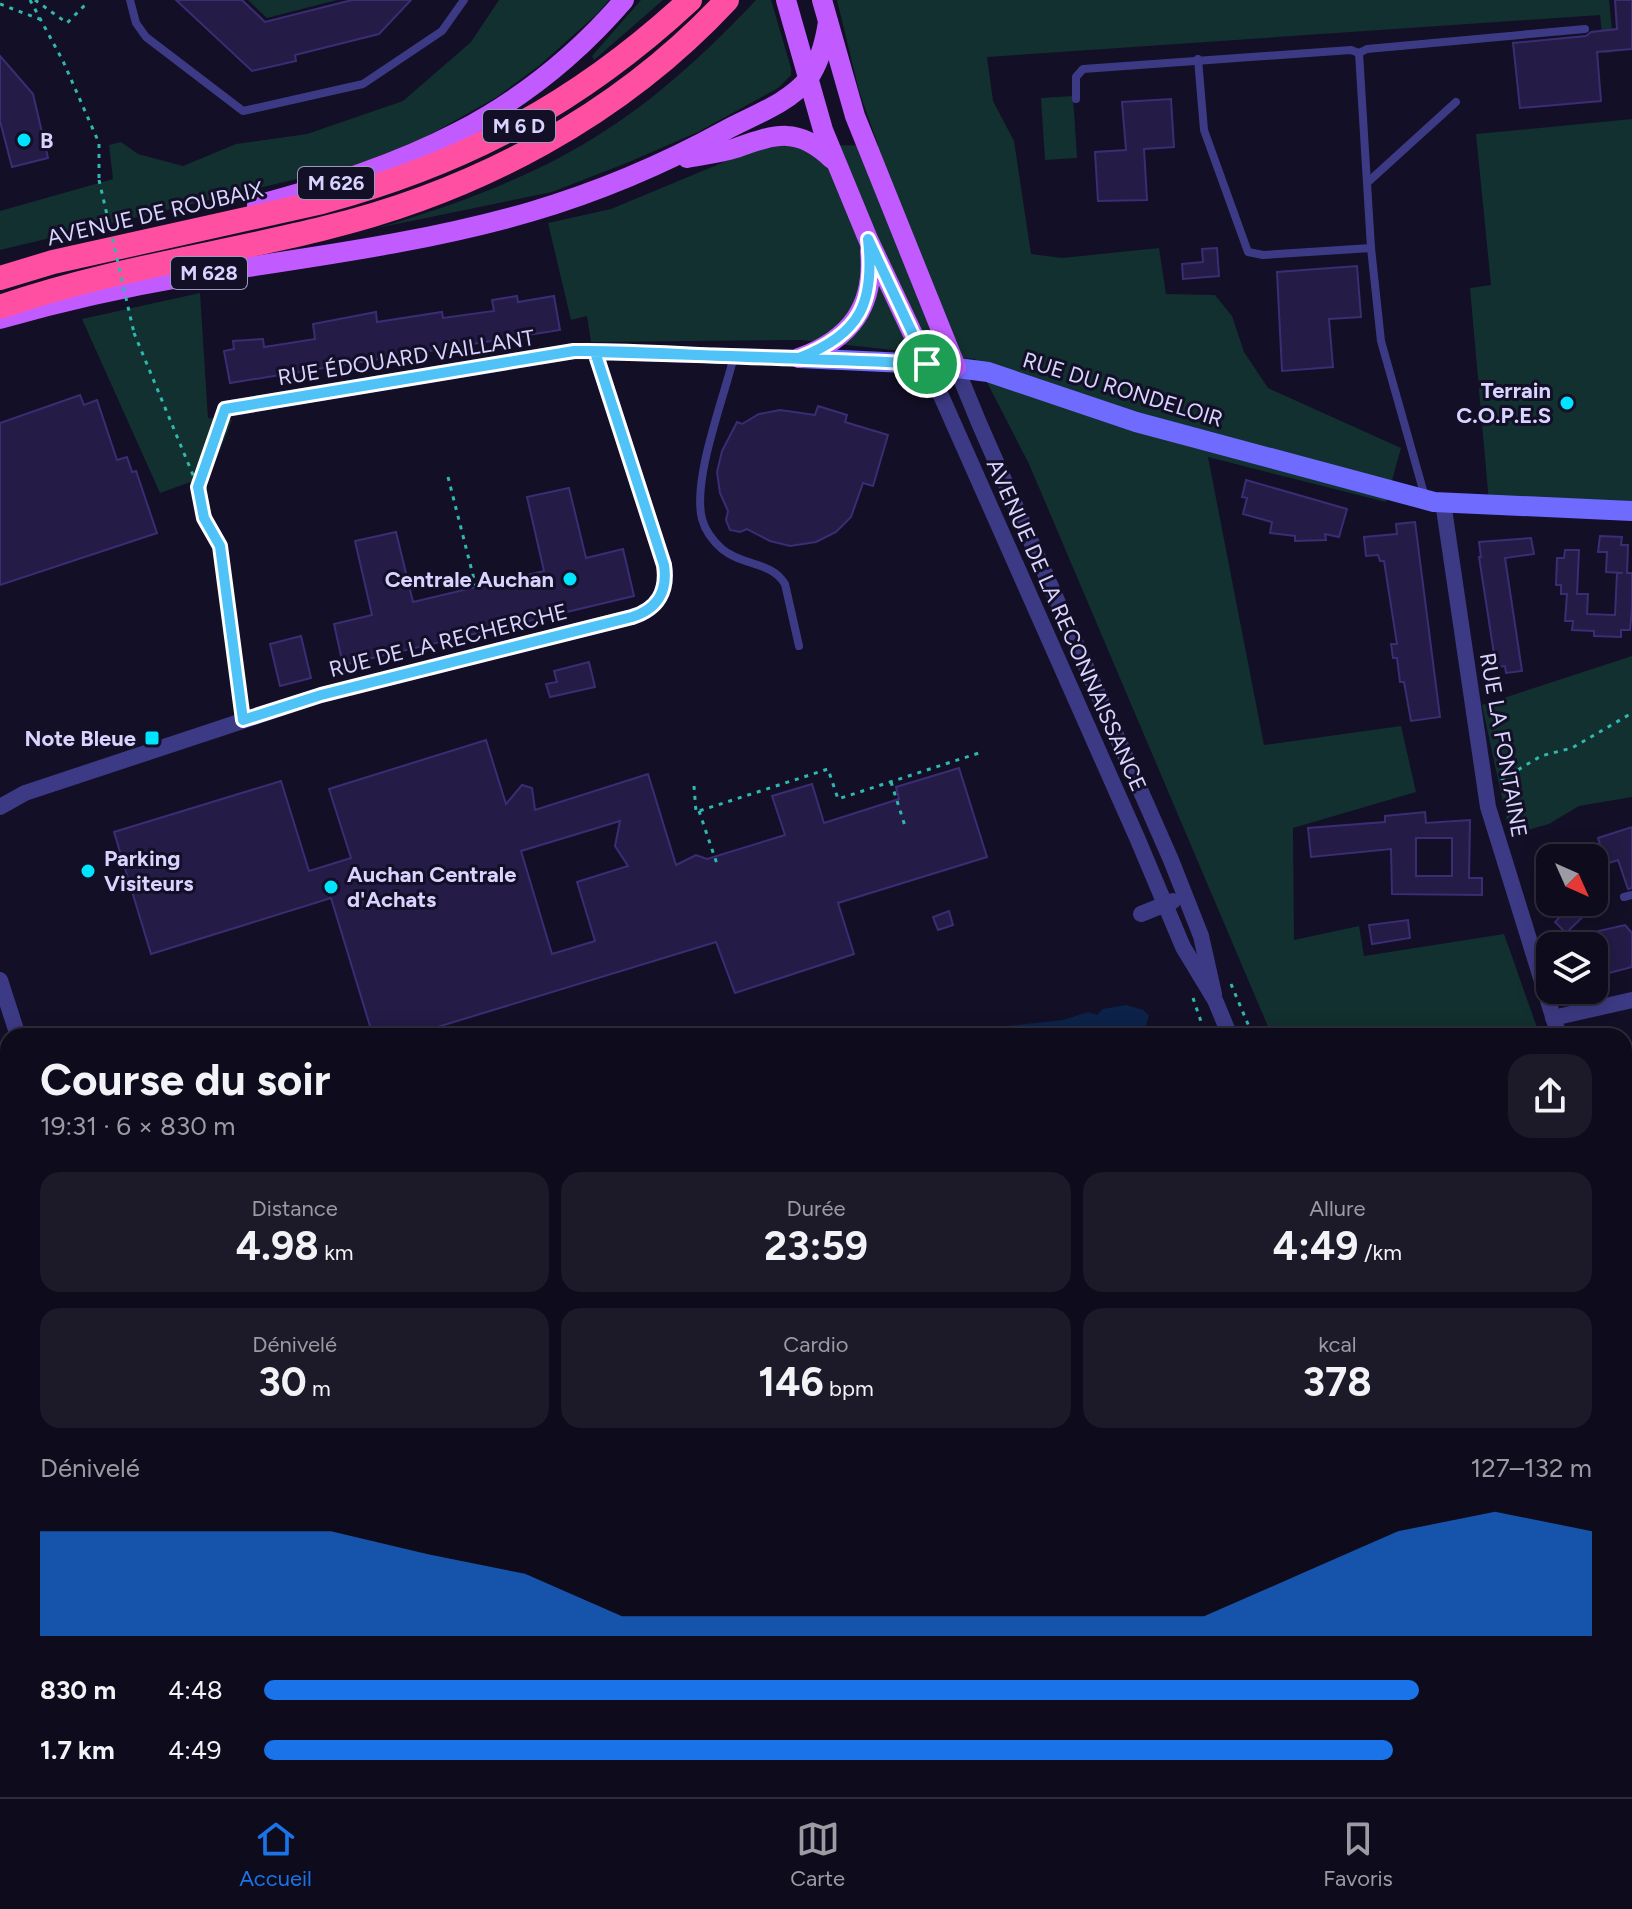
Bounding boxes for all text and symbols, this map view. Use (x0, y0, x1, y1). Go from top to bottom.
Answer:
road number: M 6 D (483, 110, 555, 142)
place label: B (40, 127, 53, 154)
marker: B (15, 131, 33, 149)
road number: M 626 (298, 167, 374, 199)
street label: AVENUE DE ROUBAIX (44, 175, 266, 252)
road number: M 628 (171, 257, 247, 289)
street label: RUE ÉDOUARD VAILLANT (276, 324, 537, 391)
pin (893, 330, 961, 398)
icon: arrive (905, 342, 949, 386)
street label: RUE DU RONDELOIR (1020, 346, 1226, 433)
place label: Terrain C.O.P.E.S (1456, 377, 1551, 429)
marker: Terrain C.O.P.E.S (1558, 394, 1576, 412)
street label: AVENUE DE LA RECONNAISSANCE (981, 455, 1152, 796)
place label: Centrale Auchan (385, 566, 554, 593)
marker: Centrale Auchan (561, 570, 579, 588)
street label: RUE DE LA RECHERCHE (326, 598, 570, 683)
street label: RUE LA FONTAINE (1474, 651, 1533, 840)
place label: Note Bleue (24, 725, 136, 752)
marker: Note Bleue (143, 729, 161, 747)
north arrow (1536, 844, 1608, 916)
map controls (1536, 844, 1608, 1004)
place label: Parking Visiteurs (104, 845, 194, 897)
place label: Auchan Centrale d'Achats (347, 861, 516, 913)
marker: Parking Visiteurs (79, 862, 97, 880)
marker: Auchan Centrale d'Achats (322, 878, 340, 896)
button: layers (1536, 932, 1608, 1004)
text: Course du soir (40, 1053, 330, 1106)
button: share (1508, 1054, 1592, 1138)
text: 19:31 · 6 × 830 m (40, 1110, 235, 1142)
text: Distance (252, 1195, 338, 1222)
text: Durée (787, 1195, 845, 1222)
text: Allure (1309, 1195, 1365, 1222)
text: 4.98 (236, 1222, 319, 1270)
text: 23:59 (764, 1222, 868, 1270)
text: 4:49 (1273, 1222, 1359, 1270)
text: km (319, 1239, 354, 1266)
text: /km (1359, 1239, 1402, 1266)
text: Dénivelé (252, 1331, 337, 1358)
text: Cardio (783, 1331, 849, 1358)
text: kcal (1318, 1331, 1357, 1358)
text: 30 (259, 1358, 307, 1406)
text: 146 (758, 1358, 824, 1406)
text: 378 (1303, 1358, 1372, 1406)
text: m (307, 1375, 331, 1402)
text: bpm (824, 1375, 874, 1402)
text: Dénivelé (40, 1452, 140, 1484)
text: 127–132 m (1471, 1452, 1592, 1484)
text: 830 m (40, 1674, 116, 1706)
text: 4:48 (168, 1674, 223, 1706)
text: 1.7 km (40, 1734, 115, 1766)
text: 4:49 (168, 1734, 222, 1766)
tab: Accueil (239, 1817, 312, 1892)
tab: Carte (790, 1817, 845, 1892)
tab: Favoris (1323, 1817, 1393, 1892)

